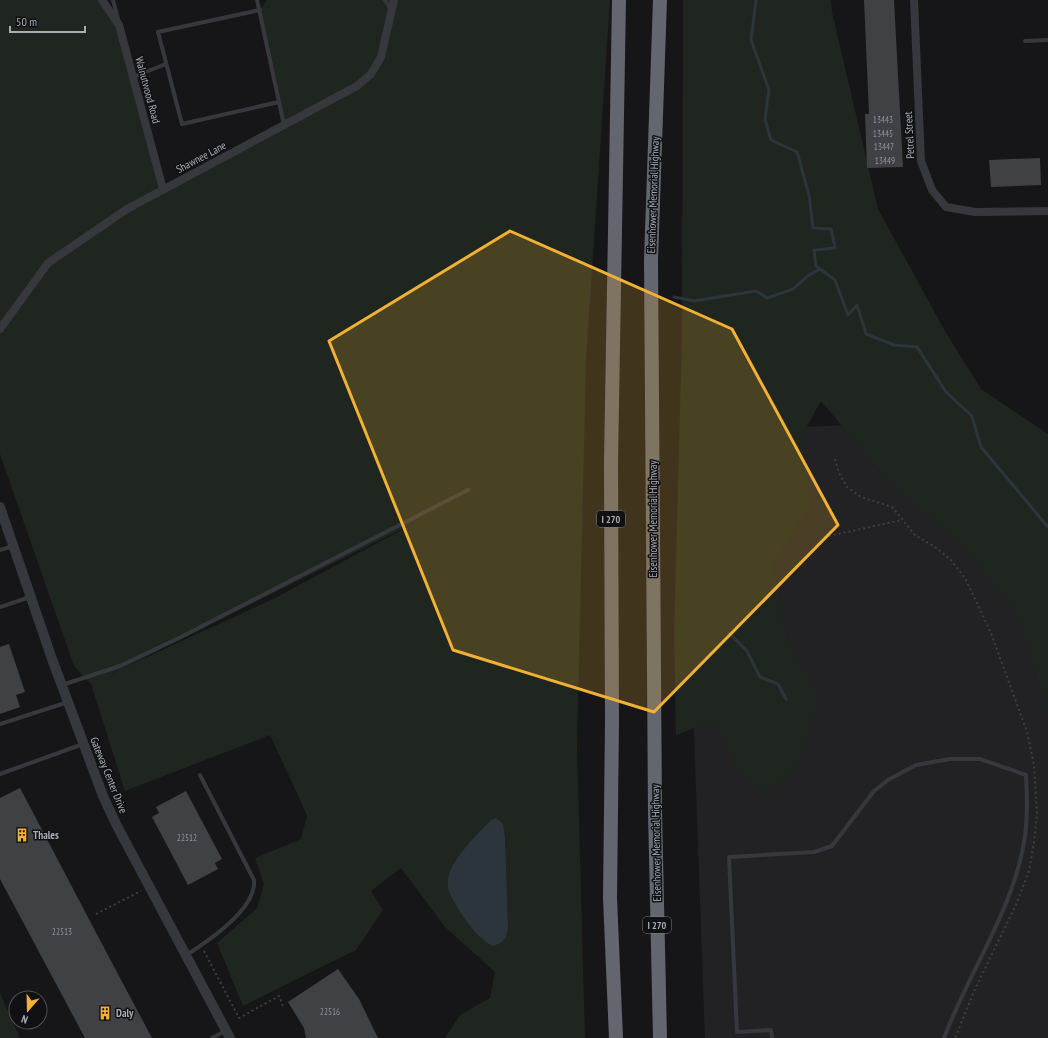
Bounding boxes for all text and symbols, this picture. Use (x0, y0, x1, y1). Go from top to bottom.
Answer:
scale bar (10, 8, 85, 34)
text: 50 m (16, 14, 37, 29)
street label: Walnutwood Road (132, 55, 164, 125)
street label: Petrel Street (901, 111, 917, 159)
house number: 13443 (873, 114, 893, 125)
house number: 13445 (873, 128, 893, 139)
street label: Eisenhower Memorial Highway (644, 135, 662, 254)
street label: Shawnee Lane (174, 138, 229, 176)
house number: 13447 (874, 141, 894, 152)
house number: 13449 (875, 155, 895, 166)
street label: Eisenhower Memorial Highway (646, 460, 660, 578)
road number: I 270 (597, 511, 625, 527)
street label: Gateway Center Drive (87, 735, 131, 816)
street label: Eisenhower Memorial Highway (648, 784, 664, 902)
building icon: Thales (14, 827, 30, 843)
place label: Thales (33, 828, 59, 842)
house number: 22512 (177, 832, 197, 843)
road number: I 270 (643, 917, 671, 933)
house number: 22513 (52, 926, 72, 937)
north arrow (8, 990, 48, 1030)
building icon: Daly (97, 1005, 113, 1021)
place label: Daly (116, 1006, 134, 1020)
house number: 22516 (320, 1006, 340, 1017)
text: N (19, 1012, 30, 1027)

